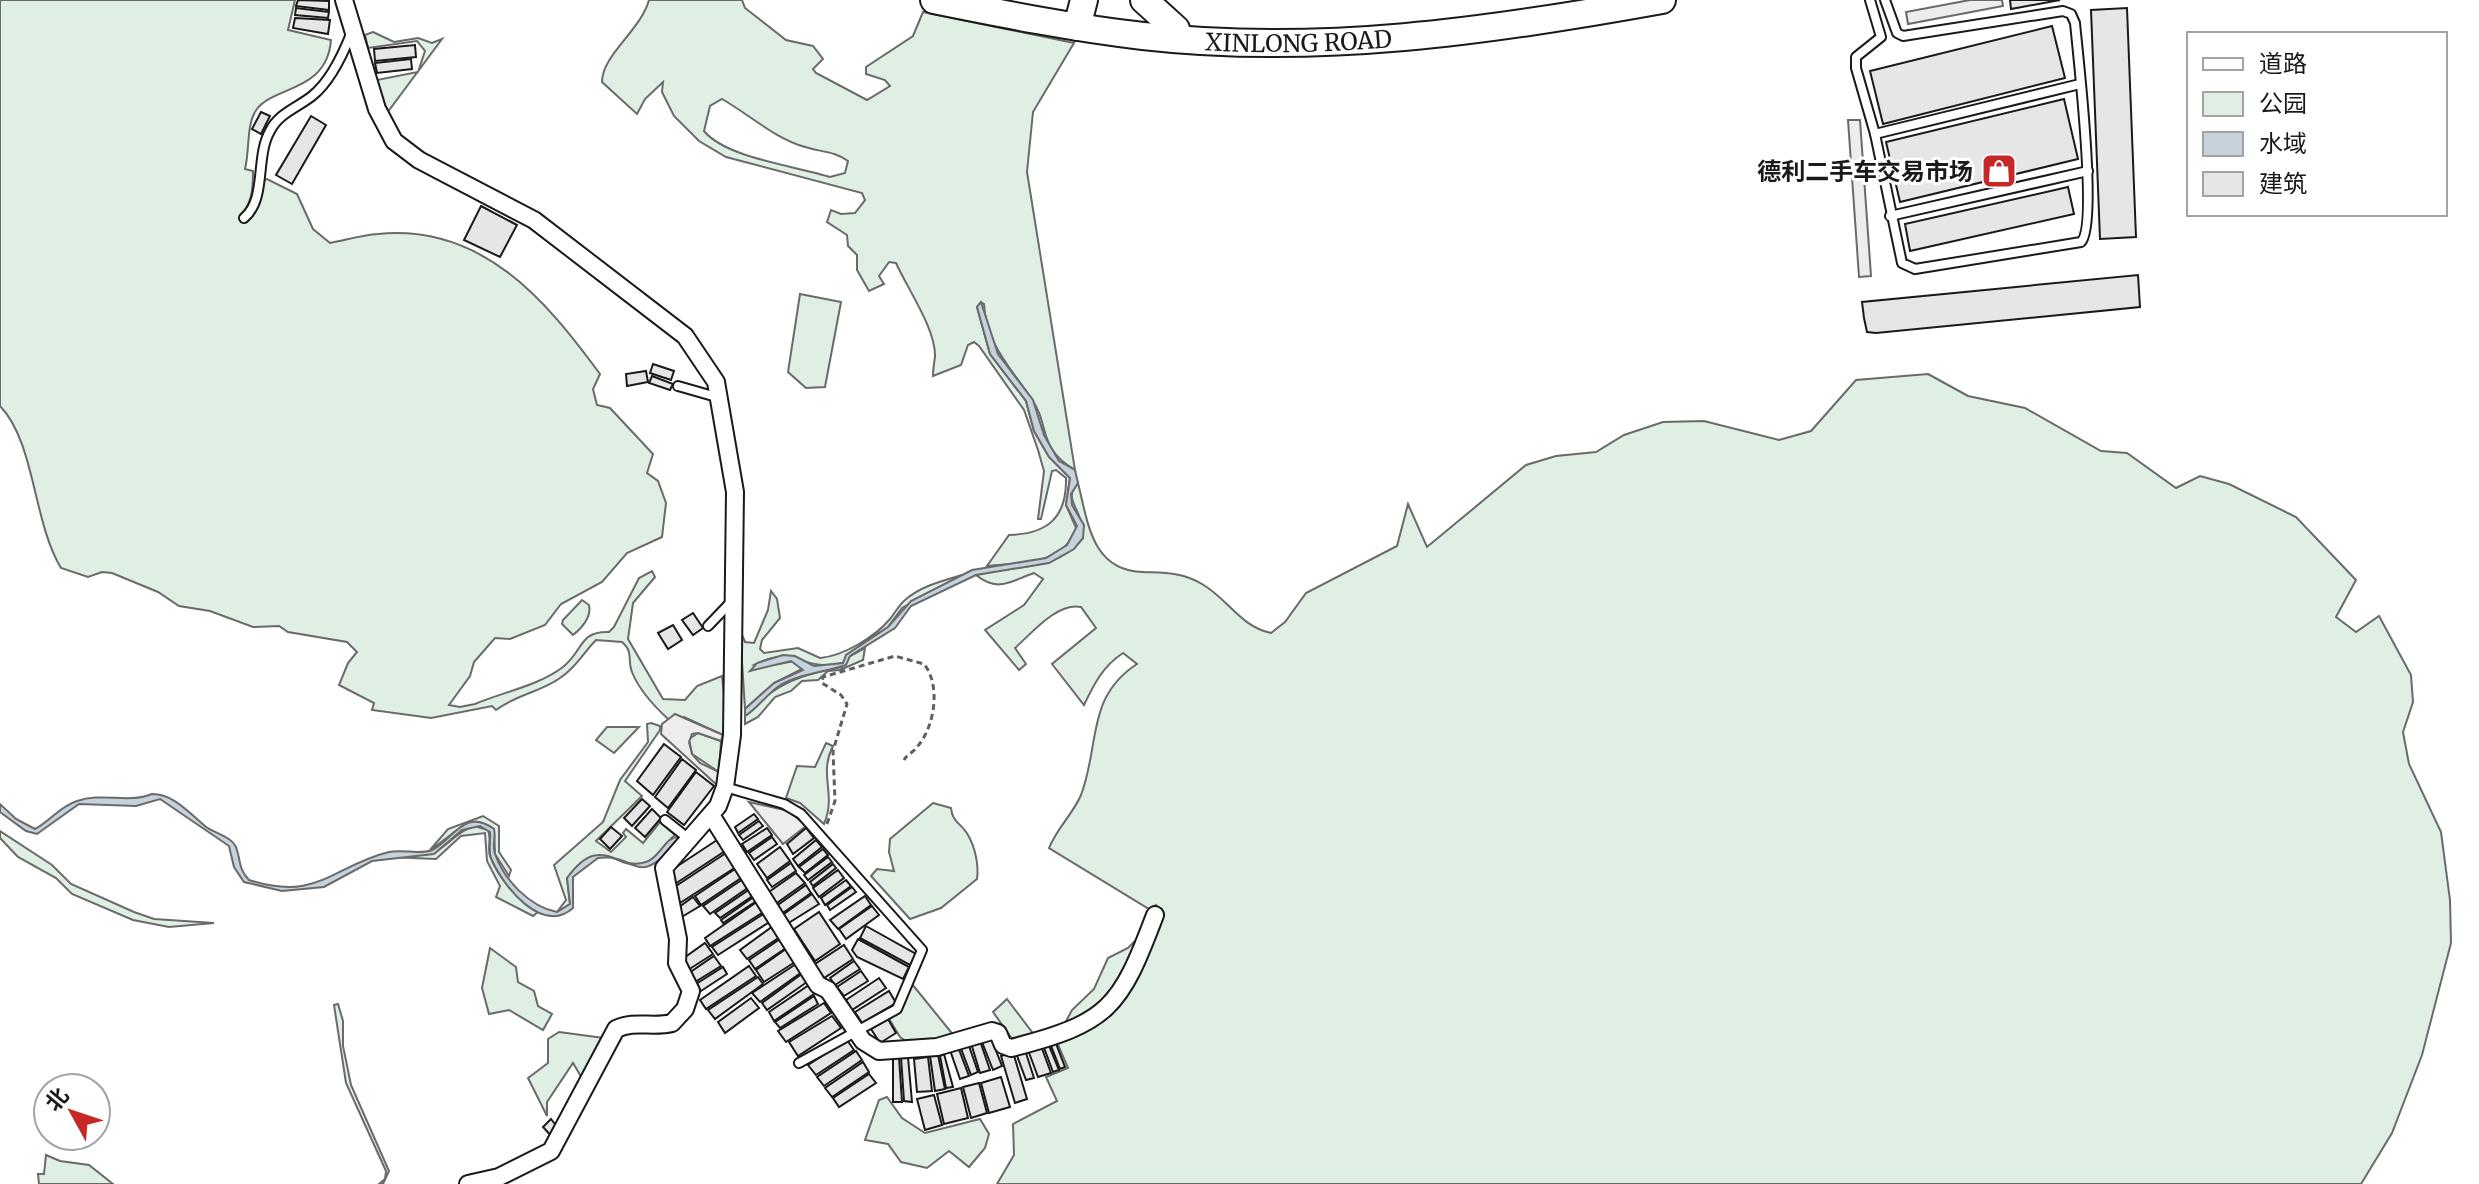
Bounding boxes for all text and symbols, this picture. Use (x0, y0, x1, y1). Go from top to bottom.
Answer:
street label: XINLONG ROAD (1204, 23, 1393, 59)
legend (2187, 32, 2447, 216)
text: 道路 (2259, 48, 2307, 79)
text: 公园 (2259, 88, 2307, 119)
text: 水域 (2259, 128, 2307, 159)
shop icon: 德利二手车交易市场 (1980, 152, 2018, 190)
place label: 德利二手车交易市场 (1757, 156, 1973, 187)
text: 建筑 (2259, 168, 2307, 199)
north arrow (32, 1072, 112, 1152)
text: 北 (39, 1082, 74, 1117)

